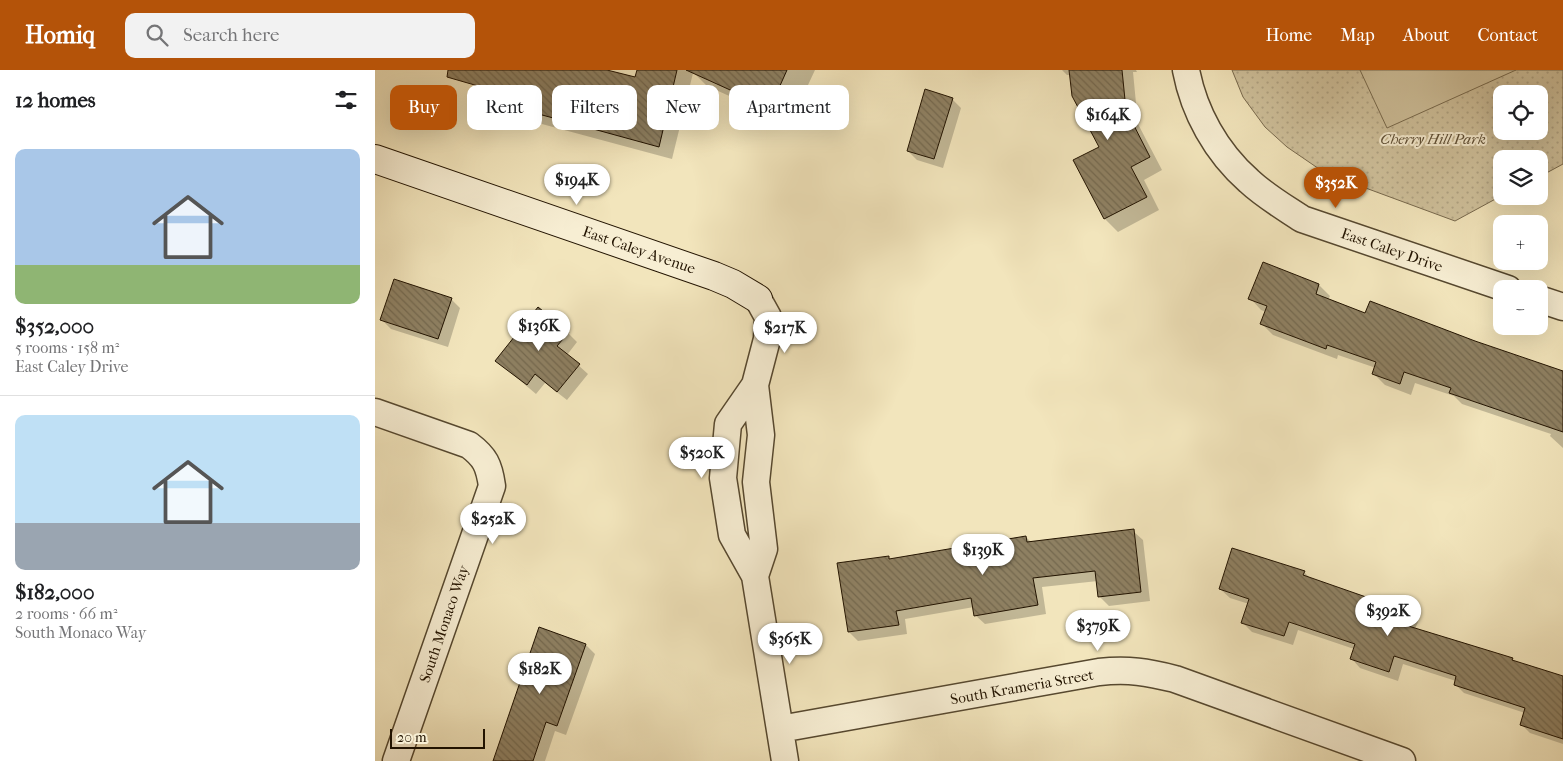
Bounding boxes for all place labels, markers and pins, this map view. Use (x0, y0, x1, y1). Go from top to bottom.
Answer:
pin: $164K (1073, 98, 1143, 141)
pin: $194K (542, 164, 612, 206)
pin: $352K (1301, 166, 1371, 209)
pin: $136K (504, 310, 574, 352)
pin: $217K (750, 312, 820, 354)
pin: $520K (667, 436, 737, 479)
pin: $252K (458, 502, 528, 545)
pin: $139K (948, 534, 1018, 576)
pin: $392K (1353, 594, 1423, 637)
pin: $379K (1063, 610, 1133, 652)
pin: $365K (755, 622, 825, 665)
pin: $182K (505, 652, 575, 695)

